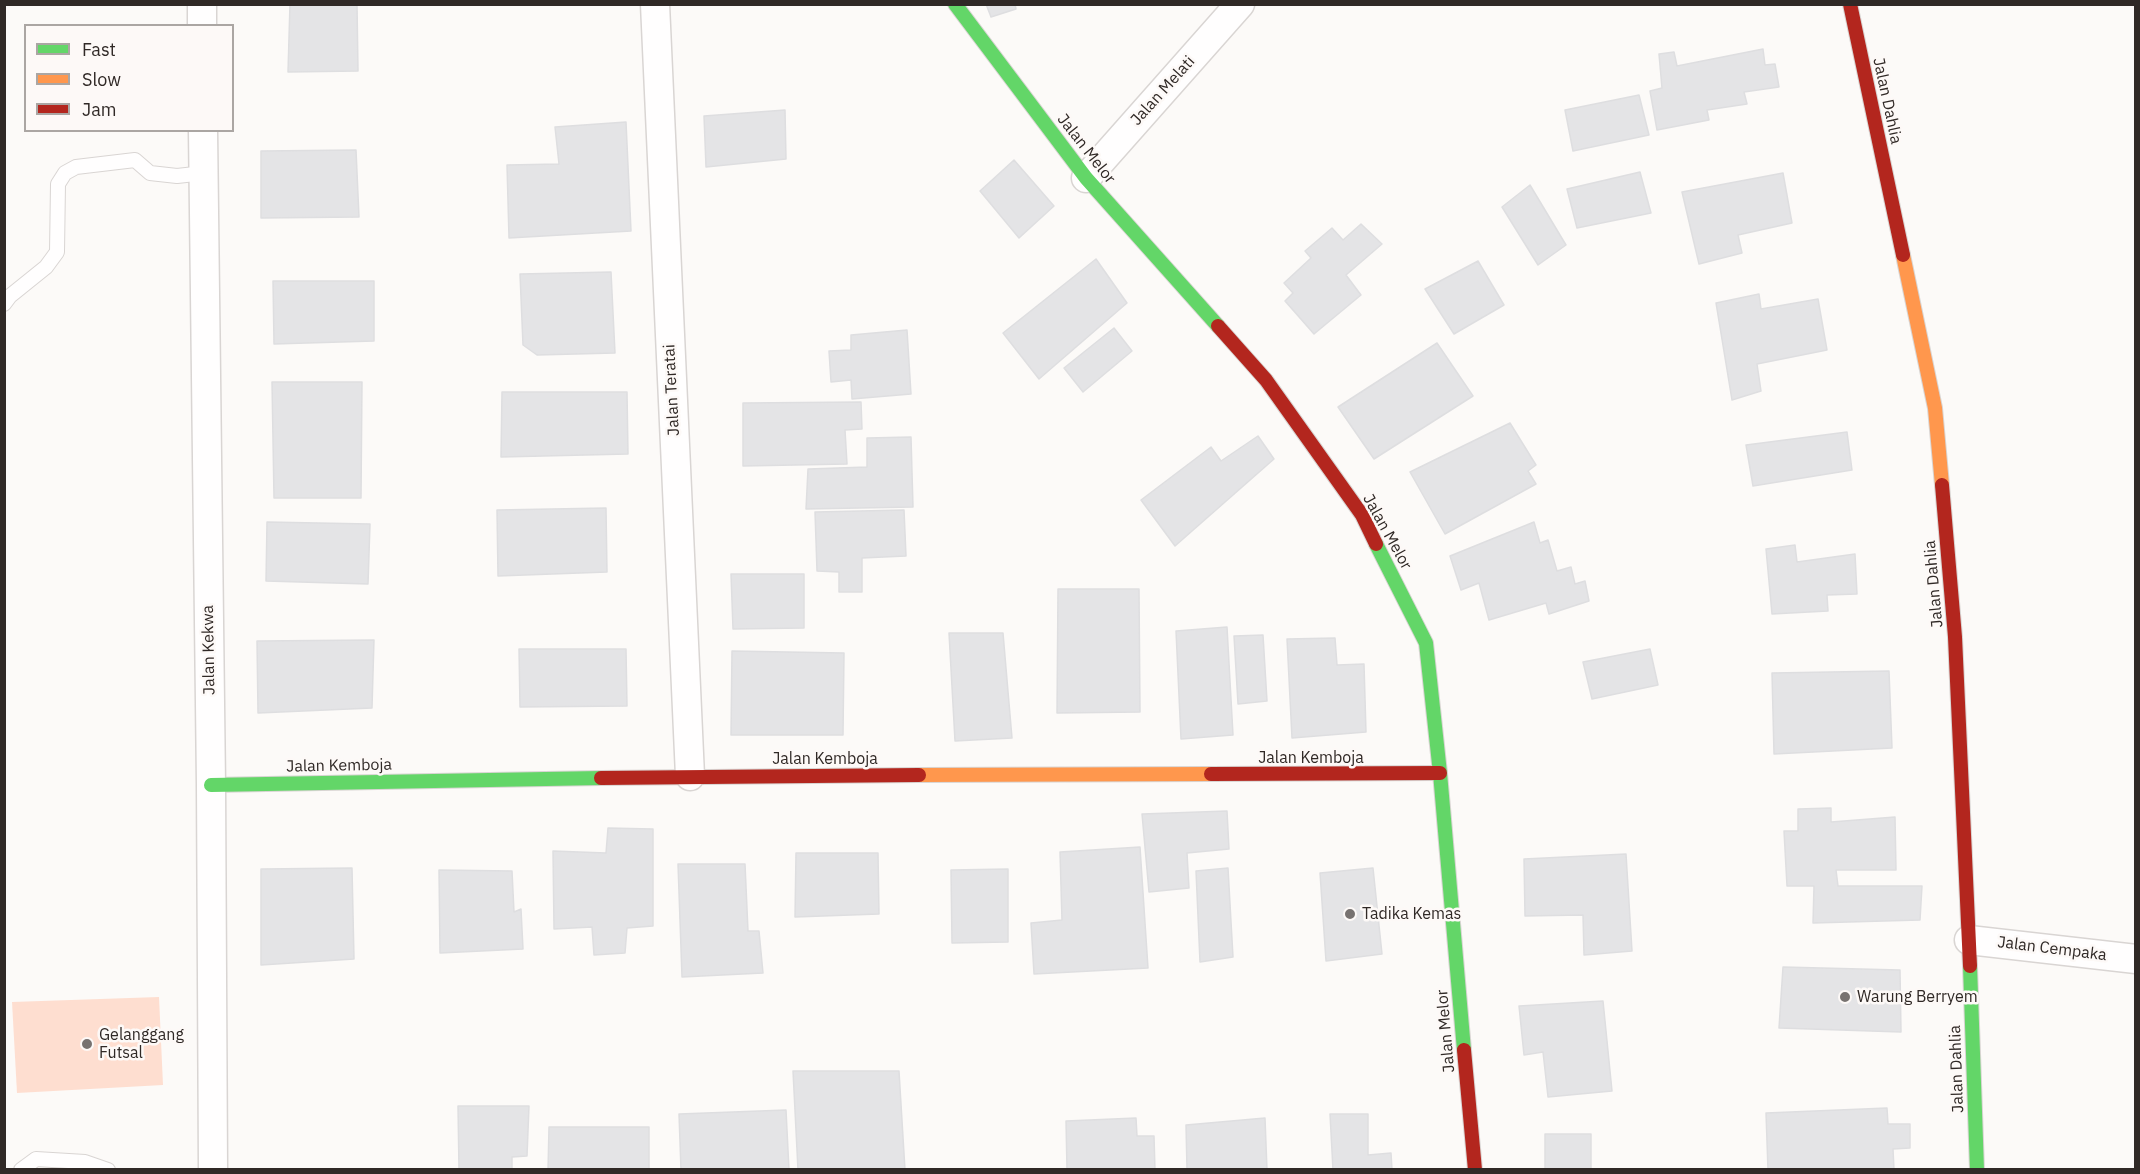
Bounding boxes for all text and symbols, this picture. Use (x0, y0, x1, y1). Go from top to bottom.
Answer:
legend (24, 24, 234, 132)
text: Fast (82, 38, 116, 61)
street label: Jalan Melati (1127, 52, 1199, 130)
street label: Jalan Dahlia (1868, 56, 1906, 146)
text: Slow (82, 68, 121, 91)
text: Jam (82, 98, 117, 121)
street label: Jalan Melor (1053, 110, 1119, 188)
street label: Jalan Teratai (660, 344, 684, 436)
street label: Jalan Melor (1358, 491, 1416, 573)
street label: Jalan Dahlia (1921, 539, 1947, 629)
street label: Jalan Kekwa (199, 605, 219, 695)
street label: Jalan Kemboja (1258, 748, 1364, 768)
street label: Jalan Kemboja (772, 749, 878, 769)
street label: Jalan Kemboja (286, 755, 392, 777)
place label: Tadika Kemas (1362, 904, 1461, 924)
marker: Tadika Kemas (1343, 907, 1357, 921)
street label: Jalan Cempaka (1996, 933, 2108, 965)
place label: Warung Berryem (1857, 987, 1978, 1007)
street label: Jalan Melor (1433, 989, 1459, 1073)
marker: Warung Berryem (1838, 990, 1852, 1004)
place label: Gelanggang Futsal (99, 1025, 184, 1063)
street label: Jalan Dahlia (1946, 1025, 1968, 1113)
marker: Gelanggang Futsal (80, 1037, 94, 1051)

